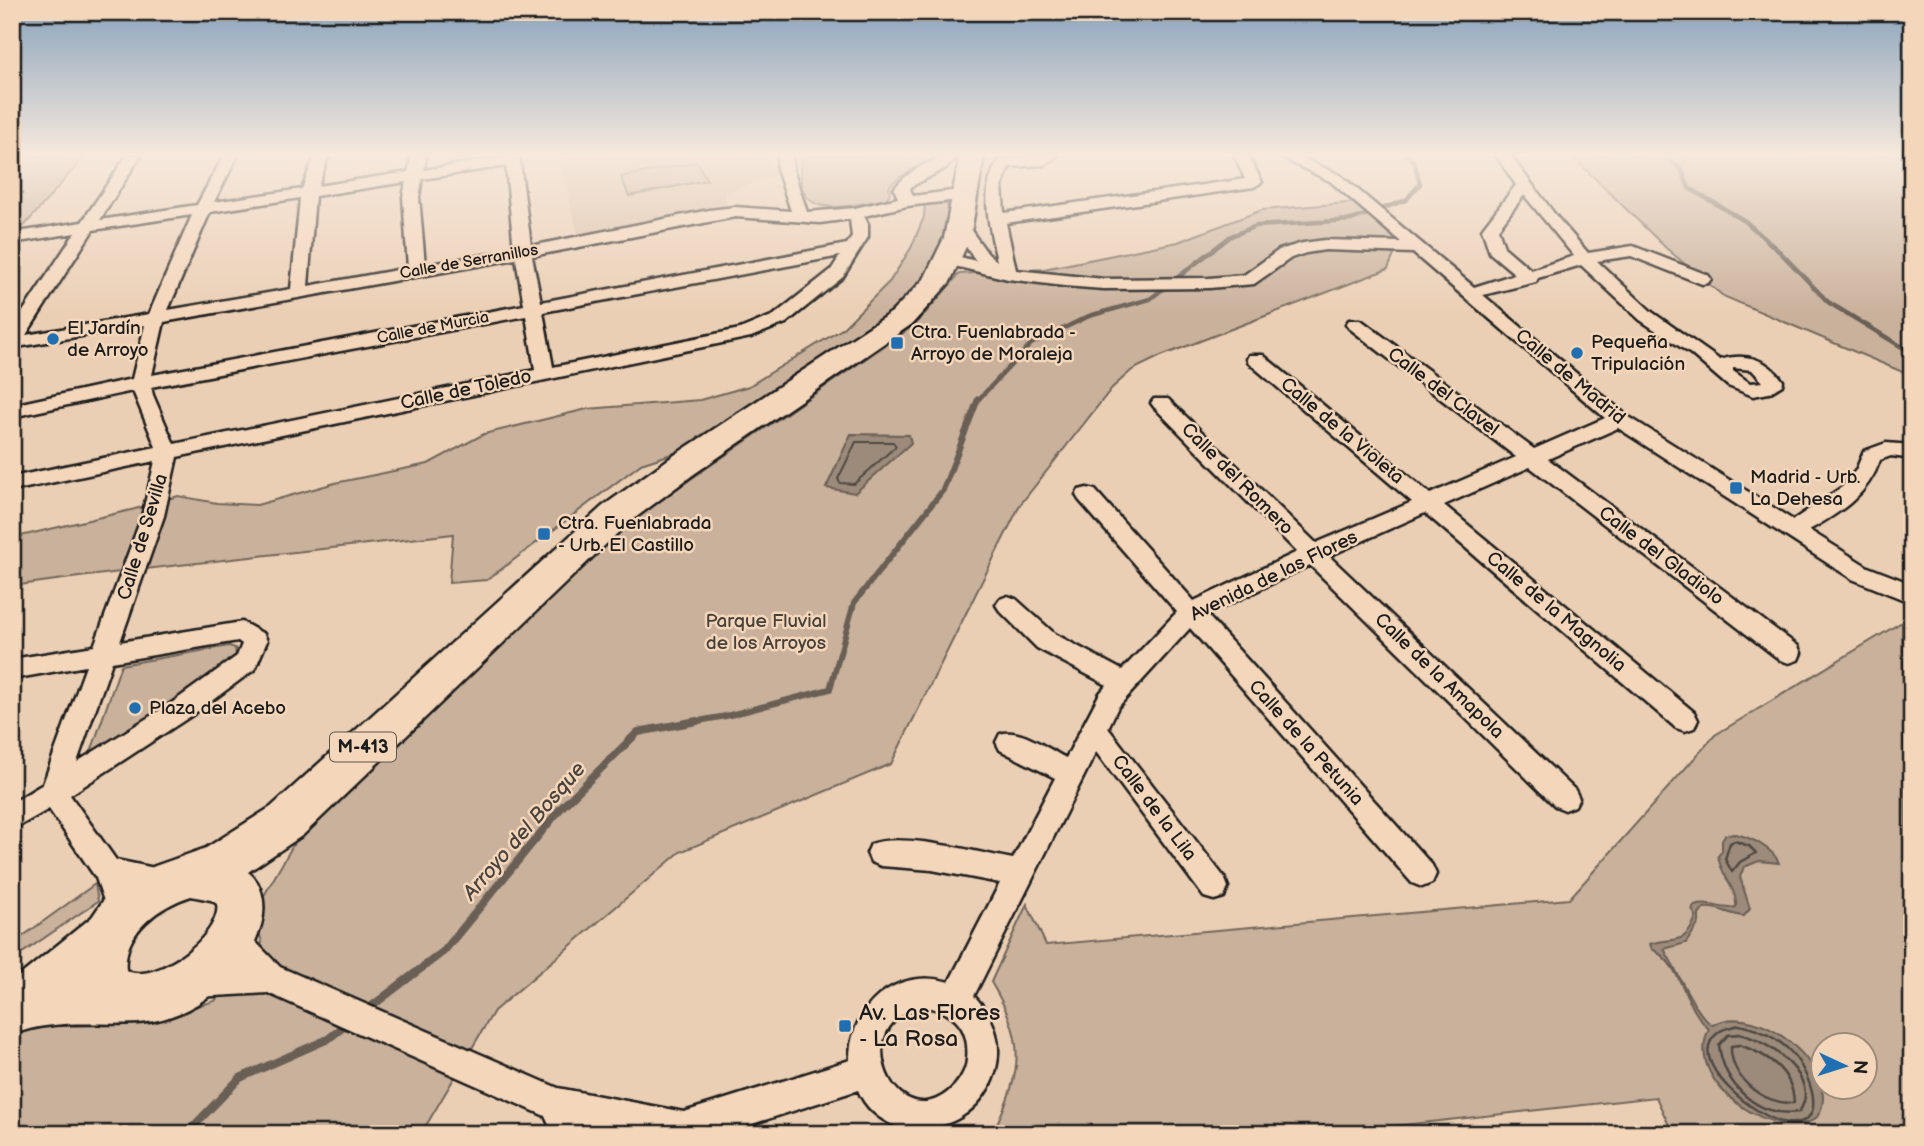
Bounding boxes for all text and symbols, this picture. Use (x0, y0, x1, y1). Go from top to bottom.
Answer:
street label: Calle de Serranillos (398, 240, 540, 284)
street label: Calle de Murcia (375, 308, 491, 348)
place label: El Jardín de Arroyo (67, 317, 149, 362)
place label: Ctra. Fuenlabrada - Arroyo de Moraleja (911, 321, 1076, 366)
street label: Calle de Madrid (1510, 324, 1630, 430)
marker: El Jardín de Arroyo (45, 331, 61, 347)
place label: Pequeña Tripulación (1591, 331, 1685, 376)
marker: Ctra. Fuenlabrada - Arroyo de Moraleja (889, 335, 905, 351)
street label: Calle del Clavel (1383, 343, 1503, 441)
marker: Pequeña Tripulación (1569, 345, 1585, 361)
street label: Calle de Toledo (399, 365, 533, 415)
street label: Calle de la Violeta (1276, 373, 1408, 489)
street label: Calle del Romero (1176, 418, 1298, 540)
place label: Madrid - Urb. La Dehesa (1750, 466, 1860, 511)
street label: Calle de Sevilla (113, 471, 173, 603)
marker: Madrid - Urb. La Dehesa (1728, 480, 1744, 496)
street label: Calle del Gladiolo (1594, 501, 1728, 611)
place label: Ctra. Fuenlabrada - Urb. El Castillo (558, 512, 712, 557)
street label: Avenida de las Flores (1187, 525, 1361, 627)
marker: Ctra. Fuenlabrada - Urb. El Castillo (536, 526, 552, 542)
street label: Calle de la Magnolia (1481, 547, 1631, 677)
street label: Calle de la Amapola (1369, 608, 1509, 744)
park label: Parque Fluvial de los Arroyos (705, 610, 827, 655)
street label: Calle de la Petunia (1244, 675, 1368, 811)
place label: Plaza del Acebo (149, 697, 286, 720)
marker: Plaza del Acebo (127, 700, 143, 716)
road number: M-413 (330, 732, 396, 762)
street label: Calle de la Lila (1107, 751, 1201, 865)
water label: Arroyo del Bosque (457, 757, 591, 906)
place label: Av. Las Flores - La Rosa (859, 999, 1000, 1053)
marker: Av. Las Flores - La Rosa (837, 1018, 853, 1034)
north arrow (1808, 1030, 1878, 1100)
text: N (1847, 1059, 1871, 1075)

